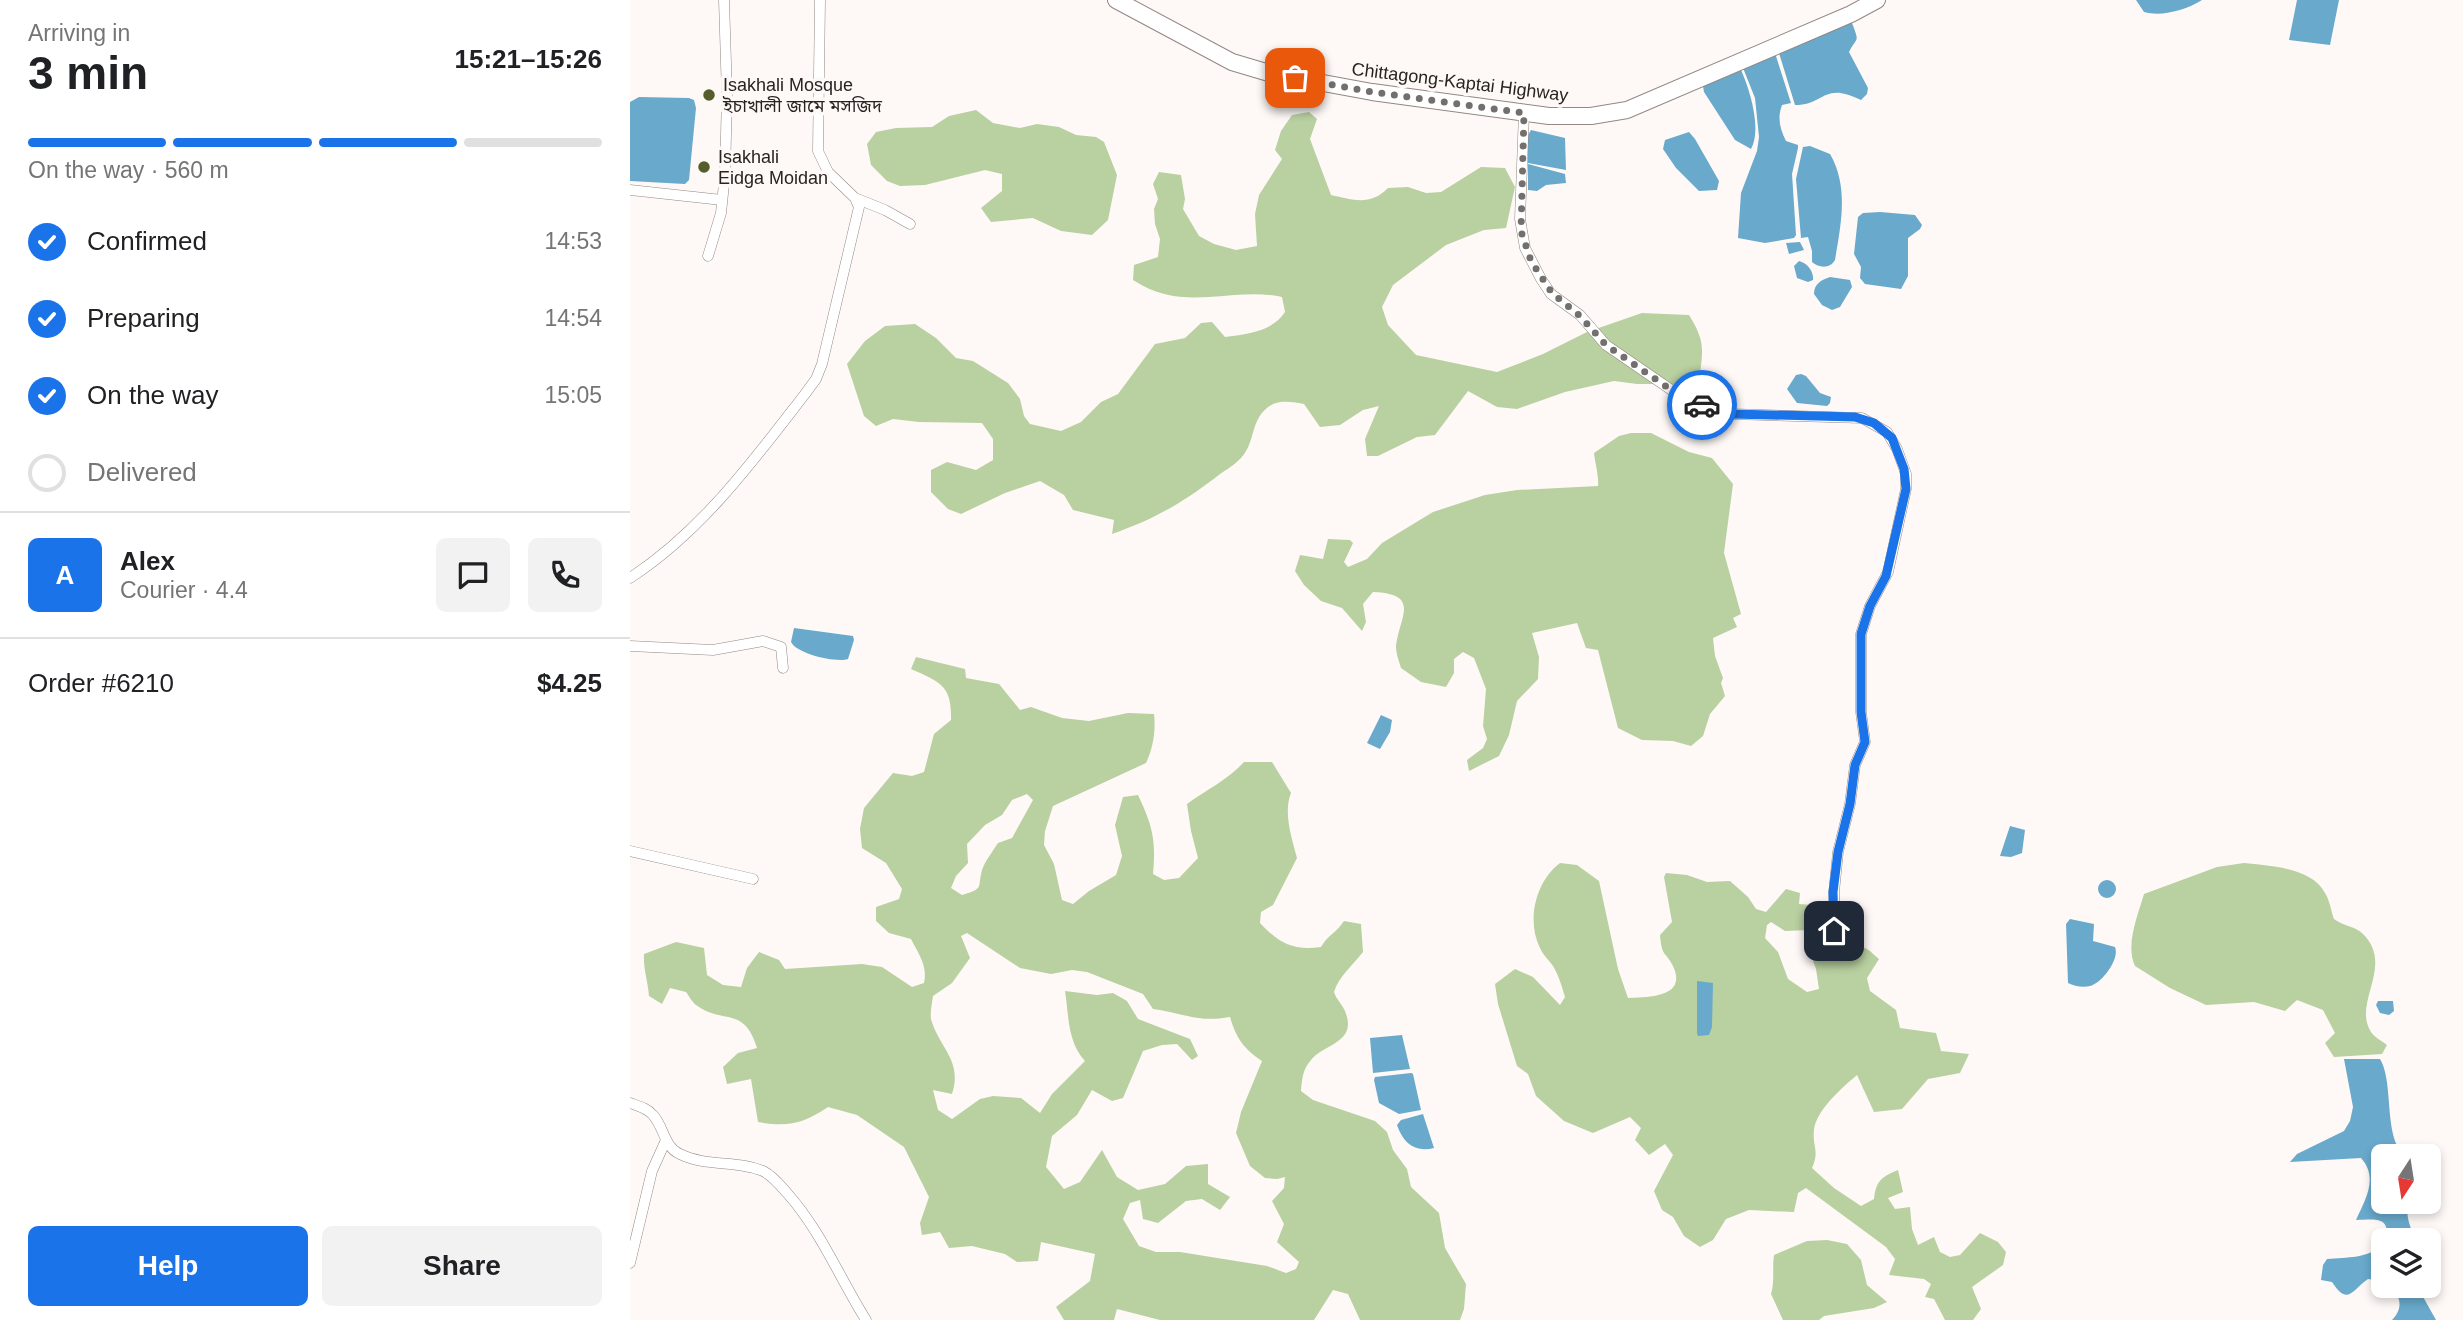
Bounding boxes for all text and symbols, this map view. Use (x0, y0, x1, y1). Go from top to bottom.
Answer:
text: Arriving in (28, 20, 130, 46)
text: 15:21–15:26 (455, 44, 602, 74)
text: 3 min (28, 47, 148, 99)
pin (1265, 48, 1325, 108)
icon: bag (1276, 59, 1314, 97)
street label: Chittagong-Kaptai Highway (1351, 59, 1569, 105)
place label: Isakhali Mosque ইচাখালী জামে মসজিদ (722, 75, 883, 116)
marker: Isakhali Mosque ইচাখালী জামে মসজিদ (701, 87, 717, 103)
place label: Isakhali Eidga Moidan (718, 147, 828, 188)
text: On the way · 560 m (28, 157, 229, 183)
marker: Isakhali Eidga Moidan (696, 159, 712, 175)
icon: check (28, 223, 66, 261)
text: Confirmed (87, 226, 207, 256)
text: 14:53 (544, 228, 602, 254)
icon: check (28, 300, 66, 338)
text: Preparing (87, 303, 200, 333)
text: 14:54 (544, 305, 602, 331)
courier (1667, 370, 1737, 440)
icon: check (28, 377, 66, 415)
text: On the way (87, 380, 219, 410)
text: 15:05 (544, 382, 602, 408)
icon: car (1683, 386, 1721, 424)
text: Delivered (87, 457, 197, 487)
button: chat (436, 538, 510, 612)
button: phone (528, 538, 602, 612)
text: Alex (120, 546, 175, 576)
text: A (56, 560, 74, 590)
text: Courier · 4.4 (120, 577, 248, 603)
text: Order #6210 (28, 668, 174, 698)
text: $4.25 (537, 668, 602, 698)
pin (1804, 901, 1864, 961)
icon: home (1815, 912, 1853, 950)
north arrow (2371, 1144, 2441, 1214)
map controls (2371, 1144, 2441, 1298)
button: Help (28, 1226, 308, 1306)
button: Share (322, 1226, 602, 1306)
button: layers (2371, 1228, 2441, 1298)

